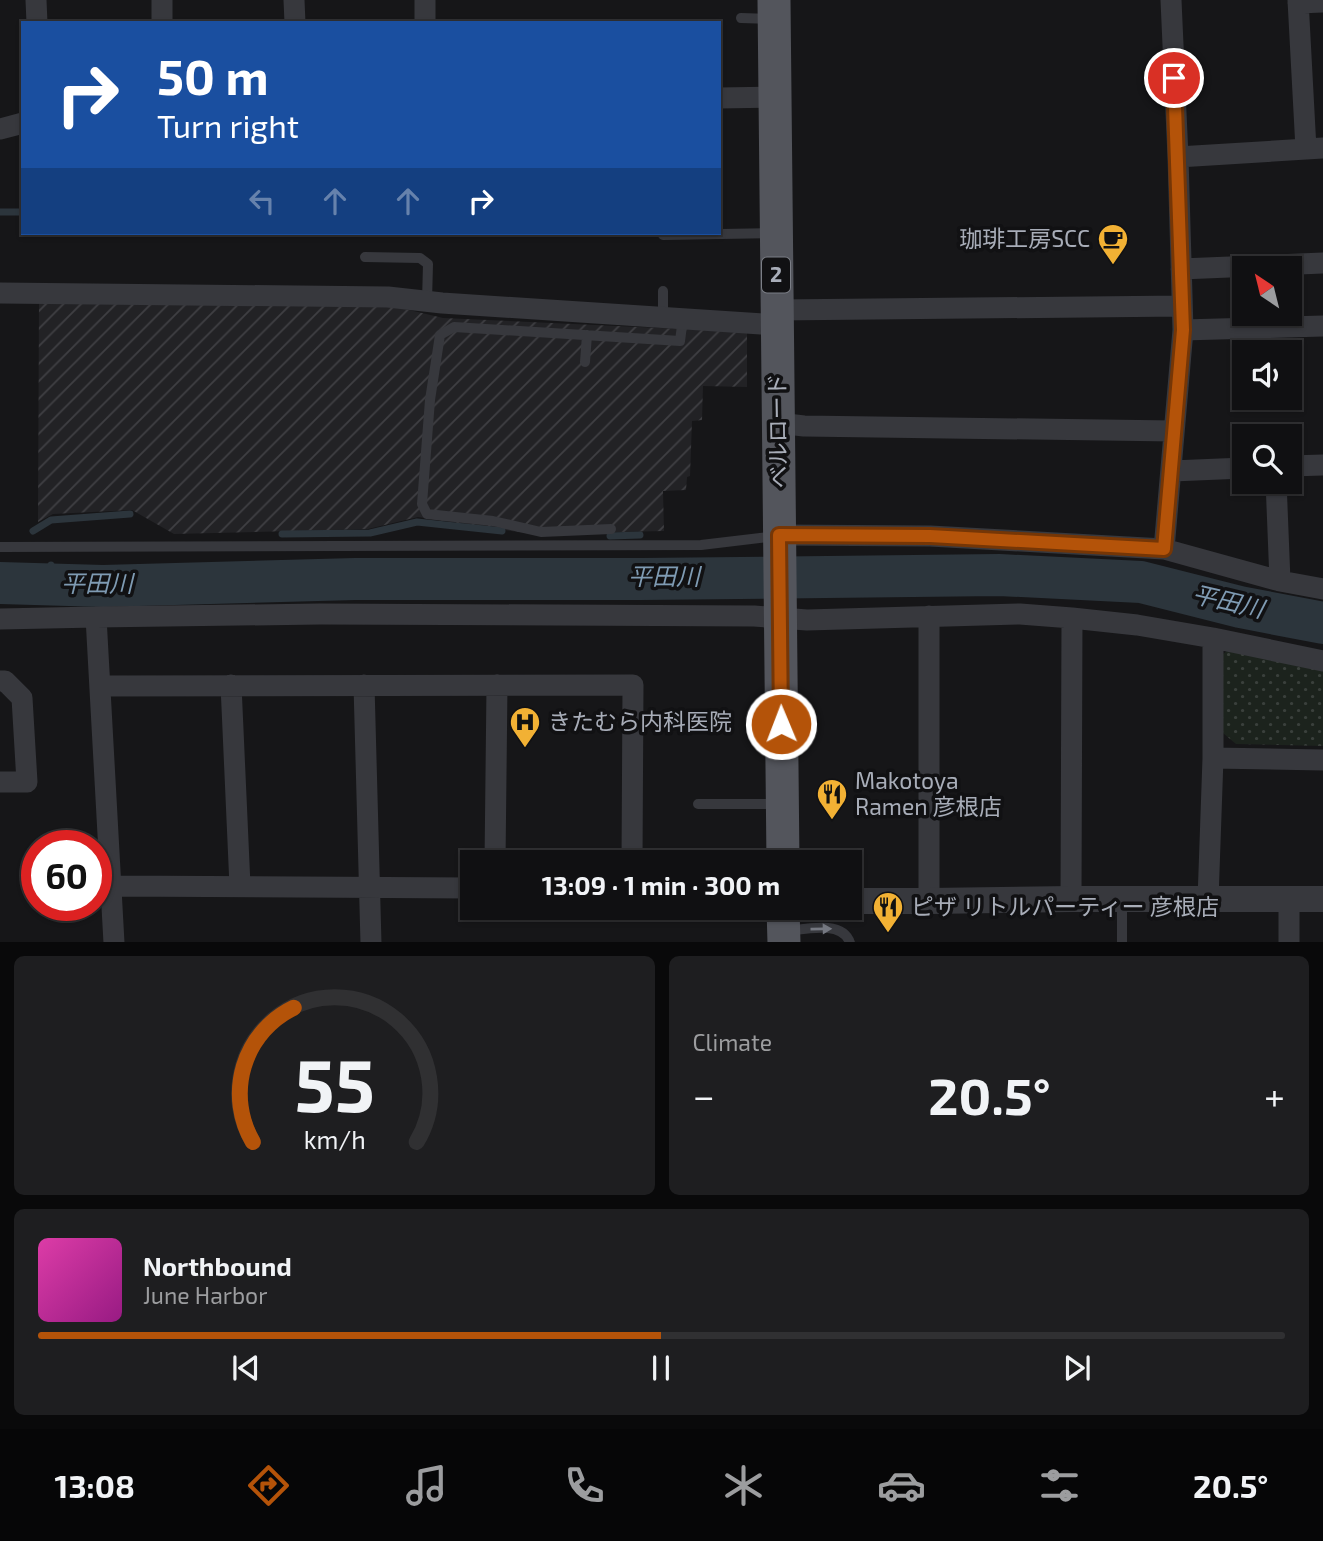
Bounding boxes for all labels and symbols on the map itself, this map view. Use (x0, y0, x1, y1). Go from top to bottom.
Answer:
pin (1144, 48, 1204, 108)
cafe icon: 珈琲工房SCC (1096, 222, 1130, 266)
place label: 珈琲工房SCC (959, 224, 1090, 252)
north arrow (1232, 256, 1302, 326)
road number: 2 (762, 258, 790, 292)
street label: ベルロード (762, 373, 792, 489)
water label: 平田川 (628, 561, 703, 590)
water label: 平田川 (61, 568, 136, 597)
water label: 平田川 (1190, 578, 1270, 623)
position arrow (744, 687, 818, 761)
hospital icon: きたむら内科医院 (508, 705, 542, 749)
place label: きたむら内科医院 (548, 707, 732, 735)
place label: Makotoya Ramen 彦根店 (855, 766, 1002, 820)
restaurant icon: Makotoya Ramen 彦根店 (815, 777, 849, 821)
speed limit sign: 60 (21, 830, 112, 921)
restaurant icon: ピザ リトルパーティー 彦根店 (871, 890, 905, 934)
place label: ピザ リトルパーティー 彦根店 (911, 892, 1219, 920)
one-way arrow (810, 923, 832, 935)

